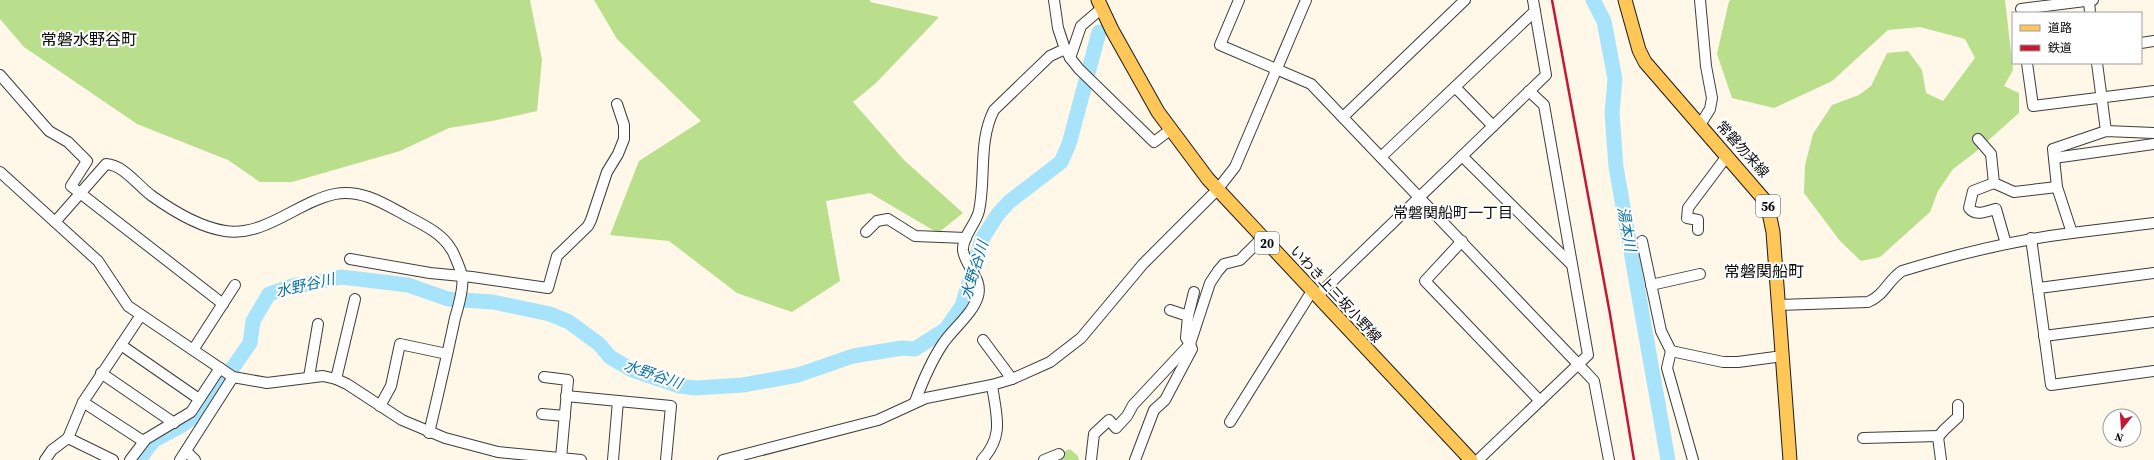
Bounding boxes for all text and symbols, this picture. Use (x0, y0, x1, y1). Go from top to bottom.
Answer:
legend (2012, 12, 2142, 64)
text: 道路 (2048, 20, 2072, 36)
district label: 常磐水野谷町 (41, 28, 137, 50)
text: 鉄道 (2048, 40, 2072, 56)
street label: 常磐勿来線 (1712, 116, 1774, 182)
road number: 56 (1756, 195, 1780, 217)
district label: 常磐関船町一丁目 (1393, 202, 1513, 223)
water label: 湯本川 (1613, 205, 1642, 255)
road number: 20 (1255, 232, 1279, 254)
water label: 水野谷川 (955, 236, 993, 302)
street label: いわき上三坂小野線 (1286, 241, 1386, 347)
district label: 常磐関船町 (1724, 260, 1804, 282)
water label: 水野谷川 (273, 268, 339, 302)
water label: 水野谷川 (621, 354, 687, 394)
north arrow (2102, 408, 2142, 448)
text: N (2113, 429, 2125, 445)

